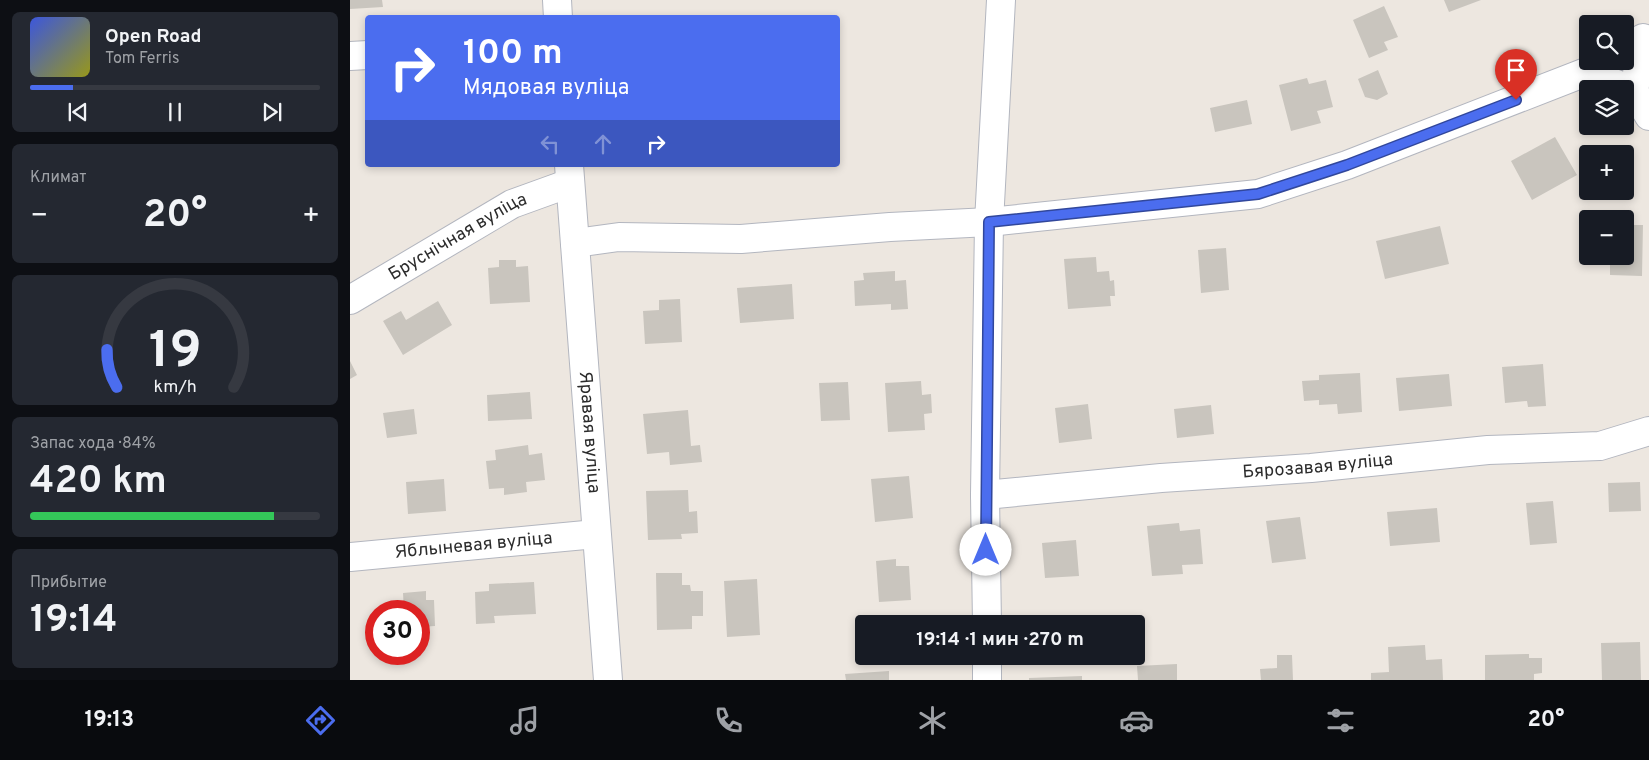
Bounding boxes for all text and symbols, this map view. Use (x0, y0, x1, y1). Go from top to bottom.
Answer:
map controls (1579, 15, 1634, 265)
button: search (1579, 15, 1634, 70)
text: Open Road (105, 25, 201, 49)
text: 100 m (463, 32, 563, 76)
icon: right (380, 35, 445, 100)
text: Tom Ferris (105, 49, 179, 69)
pin (1495, 49, 1537, 100)
icon: arrive (1502, 56, 1530, 84)
text: Мядовая вуліца (463, 75, 629, 102)
button: layers (1579, 80, 1634, 135)
icon: previous (64, 98, 92, 126)
icon: pause (161, 98, 189, 126)
icon: next (258, 98, 286, 126)
icon: left (536, 130, 564, 158)
icon: ahead (589, 130, 617, 158)
icon: right (642, 130, 670, 158)
button: + (1579, 145, 1634, 200)
text: Климат (30, 168, 87, 188)
street label: Бруснічная вуліца (384, 188, 530, 286)
text: 20° (143, 192, 207, 241)
text: − (30, 199, 48, 235)
text: + (302, 199, 320, 235)
button: − (1579, 210, 1634, 265)
text: 19 (149, 320, 201, 386)
street label: Яравая вуліца (573, 370, 605, 494)
text: km/h (153, 376, 197, 399)
text: Запас хода · 84% (30, 434, 156, 454)
street label: Бярозавая вуліца (1242, 448, 1394, 484)
text: 420 km (30, 458, 167, 507)
position arrow (959, 523, 1011, 575)
street label: Яблыневая вуліца (393, 527, 553, 564)
text: Прибытие (30, 573, 107, 593)
text: 19:14 (30, 597, 117, 646)
speed limit sign: 30 (365, 600, 430, 665)
text: 19:14 · 1 мин · 270 m (916, 628, 1084, 652)
icon: directions (303, 703, 338, 738)
icon: music (507, 703, 542, 738)
icon: phone (711, 703, 746, 738)
icon: climate (915, 703, 950, 738)
icon: car (1119, 703, 1154, 738)
icon: filters (1323, 703, 1358, 738)
text: 19:13 (85, 707, 134, 734)
text: 20° (1527, 707, 1564, 734)

